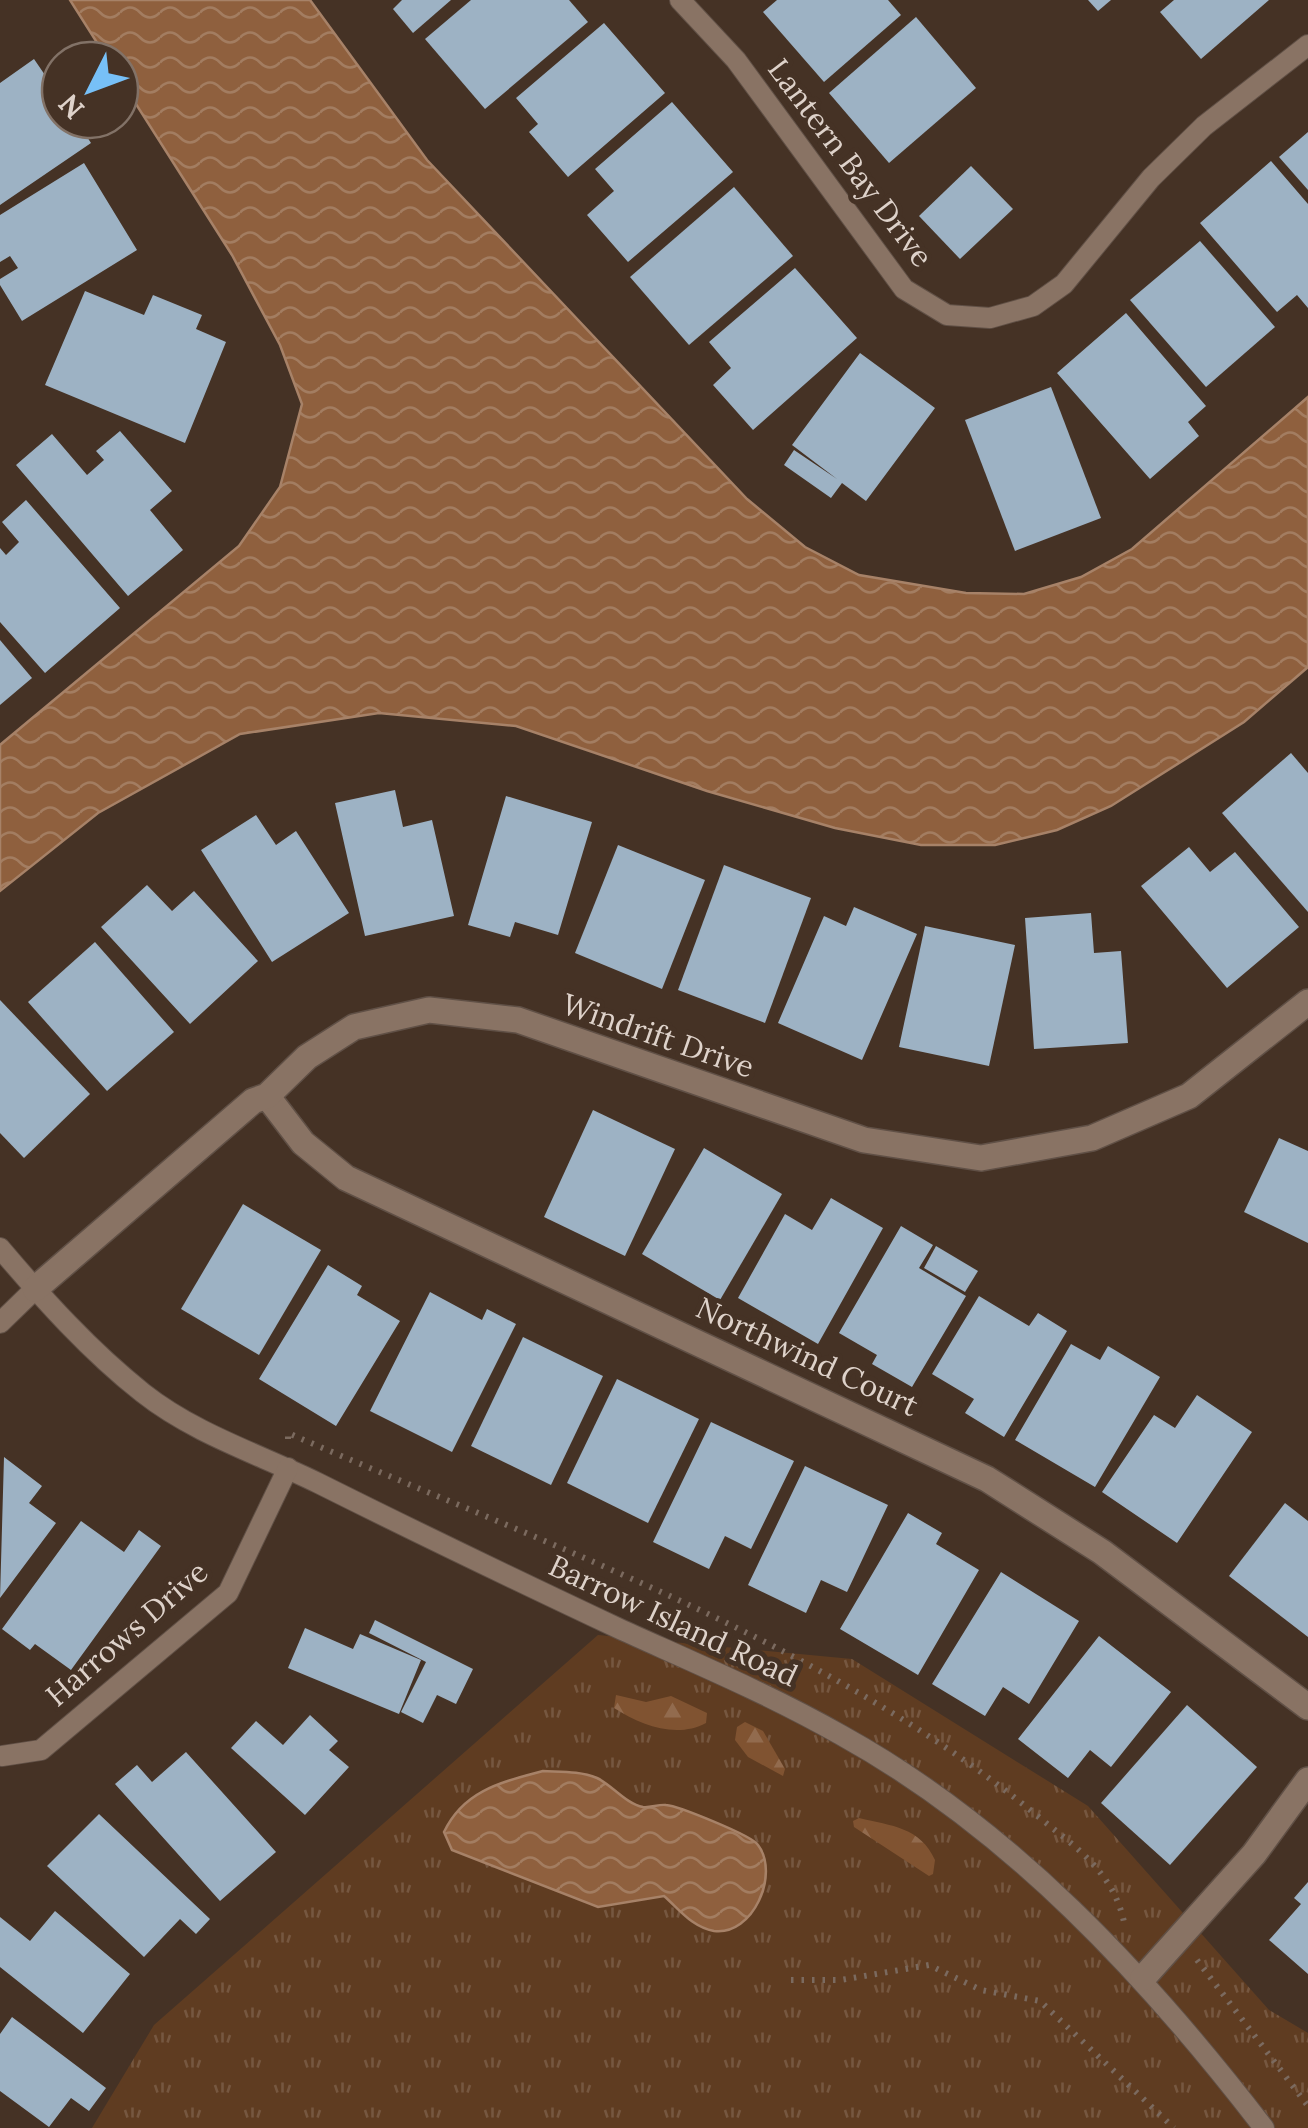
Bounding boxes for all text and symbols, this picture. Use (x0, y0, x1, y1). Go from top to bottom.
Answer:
north arrow (40, 40, 140, 140)
street label: Lantern Bay Drive (759, 51, 941, 275)
text: N (51, 87, 92, 127)
street label: Windrift Drive (557, 984, 759, 1086)
street label: Northwind Court (690, 1288, 925, 1424)
street label: Barrow Island Road (543, 1546, 804, 1694)
street label: Harrows Drive (37, 1552, 215, 1714)

